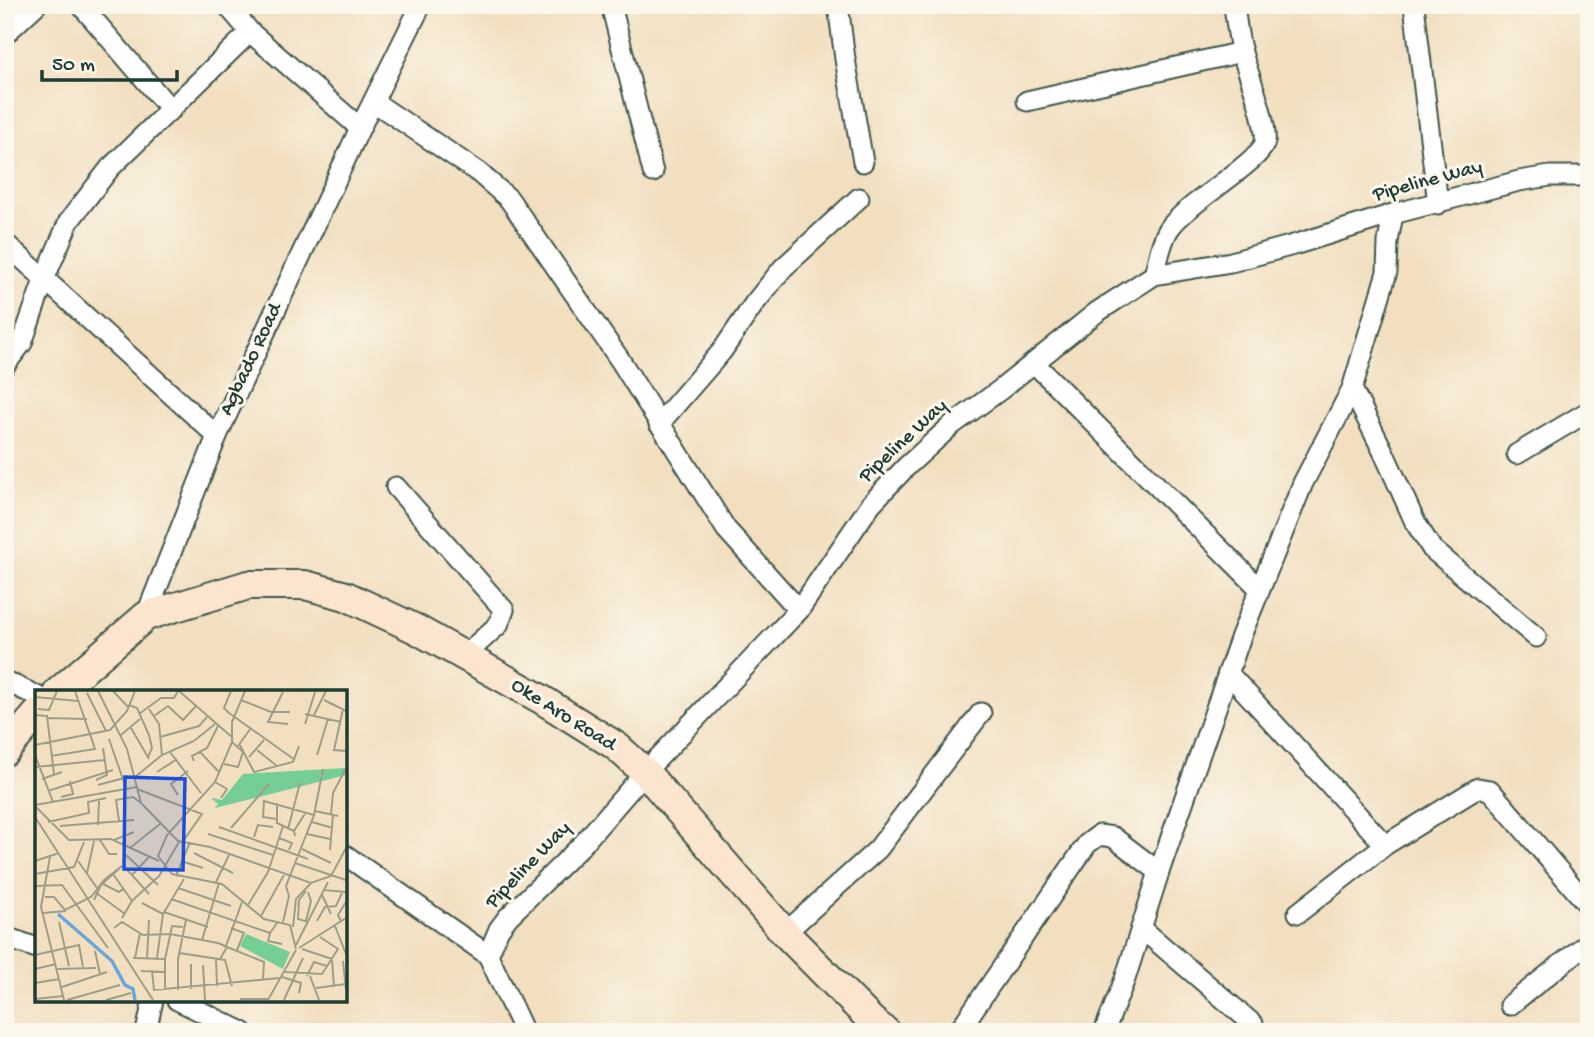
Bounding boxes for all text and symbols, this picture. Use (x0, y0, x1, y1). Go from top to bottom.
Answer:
scale bar (42, 38, 177, 82)
text: 50 m (52, 54, 95, 79)
street label: Pipeline Way (1370, 155, 1485, 209)
street label: Agbado Road (215, 298, 290, 420)
street label: Pipeline Way (854, 395, 954, 490)
street label: Oke Aro Road (506, 674, 622, 759)
inset map (35, 690, 346, 1002)
street label: Pipeline Way (480, 817, 577, 916)

